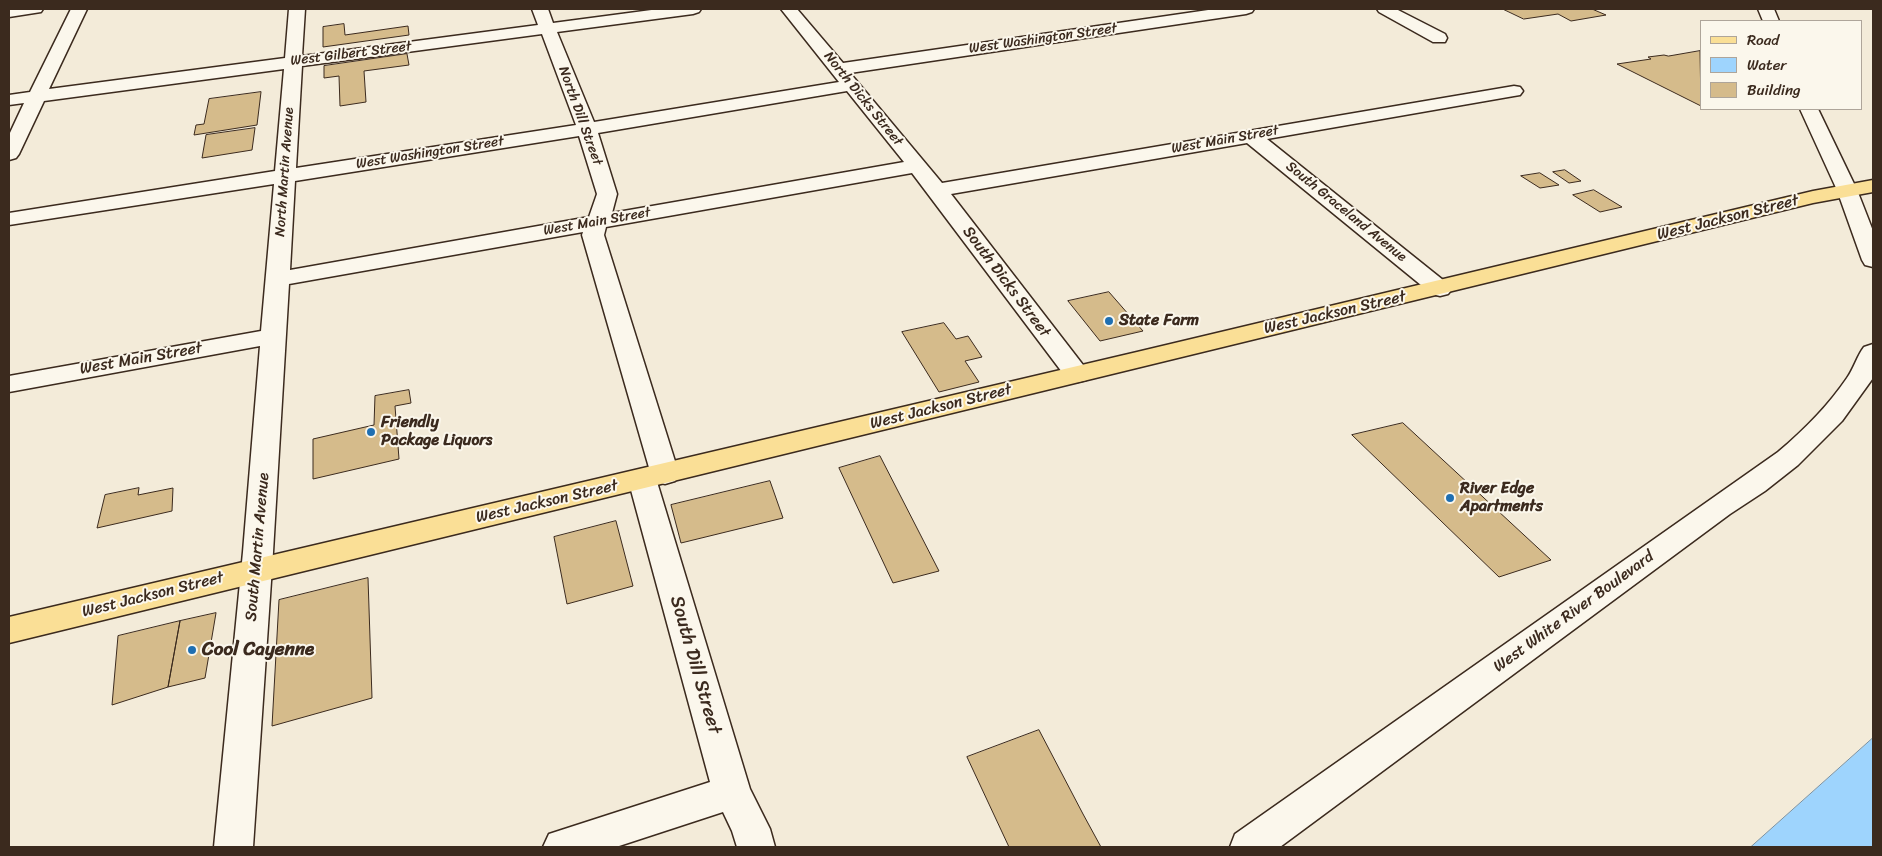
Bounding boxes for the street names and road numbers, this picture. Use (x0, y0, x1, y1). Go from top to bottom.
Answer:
street label: West Washington Street (968, 20, 1118, 58)
street label: West Gilbert Street (290, 38, 412, 70)
street label: North Dicks Street (820, 48, 906, 150)
street label: North Dill Street (554, 64, 606, 168)
street label: North Martin Avenue (272, 107, 298, 237)
street label: West Main Street (1170, 122, 1280, 158)
street label: West Washington Street (355, 133, 505, 173)
street label: South Graceland Avenue (1282, 158, 1410, 266)
street label: West Jackson Street (1655, 191, 1801, 245)
street label: West Main Street (542, 204, 652, 240)
street label: South Dicks Street (958, 223, 1054, 341)
street label: West Jackson Street (1262, 287, 1408, 339)
street label: West Main Street (78, 339, 204, 379)
street label: West Jackson Street (868, 380, 1014, 434)
street label: South Martin Avenue (242, 472, 274, 622)
street label: West Jackson Street (474, 476, 620, 528)
street label: West White River Boulevard (1490, 547, 1658, 677)
street label: West Jackson Street (80, 568, 226, 622)
street label: South Dill Street (664, 593, 726, 737)

